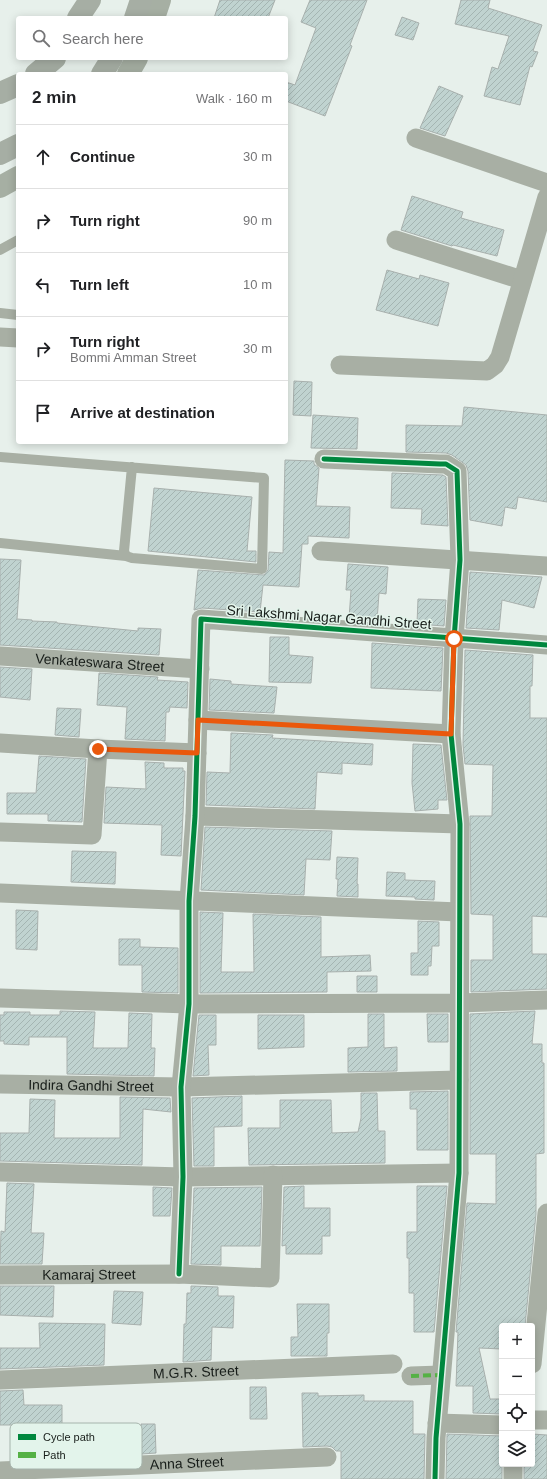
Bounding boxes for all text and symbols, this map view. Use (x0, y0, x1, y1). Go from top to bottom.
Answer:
search box (16, 16, 288, 60)
icon: search (30, 27, 52, 49)
text: Search here (62, 30, 144, 47)
text: 2 min (32, 88, 76, 107)
text: Walk · 160 m (196, 91, 272, 106)
icon: ahead (32, 146, 54, 168)
text: Continue (70, 148, 135, 165)
text: 30 m (243, 149, 272, 164)
icon: right (32, 210, 54, 232)
text: Turn right (70, 212, 140, 229)
text: 90 m (243, 213, 272, 228)
icon: left (32, 274, 54, 296)
text: Turn left (70, 276, 129, 293)
text: 10 m (243, 277, 272, 292)
text: Turn right (70, 333, 140, 350)
icon: right (32, 338, 54, 360)
text: 30 m (243, 341, 272, 356)
text: Bommi Amman Street (70, 350, 196, 365)
icon: arrive (32, 402, 54, 424)
text: Arrive at destination (70, 404, 215, 421)
street label: Sri Lakshmi Nagar Gandhi Street (226, 602, 432, 632)
route start (445, 630, 463, 648)
street label: Venkateswara Street (35, 650, 165, 675)
route end (89, 740, 107, 758)
street label: Indira Gandhi Street (28, 1076, 154, 1095)
street label: Kamaraj Street (42, 1266, 136, 1283)
map controls (499, 1323, 535, 1467)
button: + (499, 1323, 535, 1359)
button: − (499, 1359, 535, 1395)
street label: M.G.R. Street (153, 1362, 239, 1382)
button: locate (499, 1395, 535, 1431)
legend (10, 1423, 142, 1469)
text: Cycle path (43, 1431, 95, 1443)
button: layers (499, 1431, 535, 1467)
text: Path (43, 1449, 66, 1461)
street label: Anna Street (150, 1453, 224, 1473)

